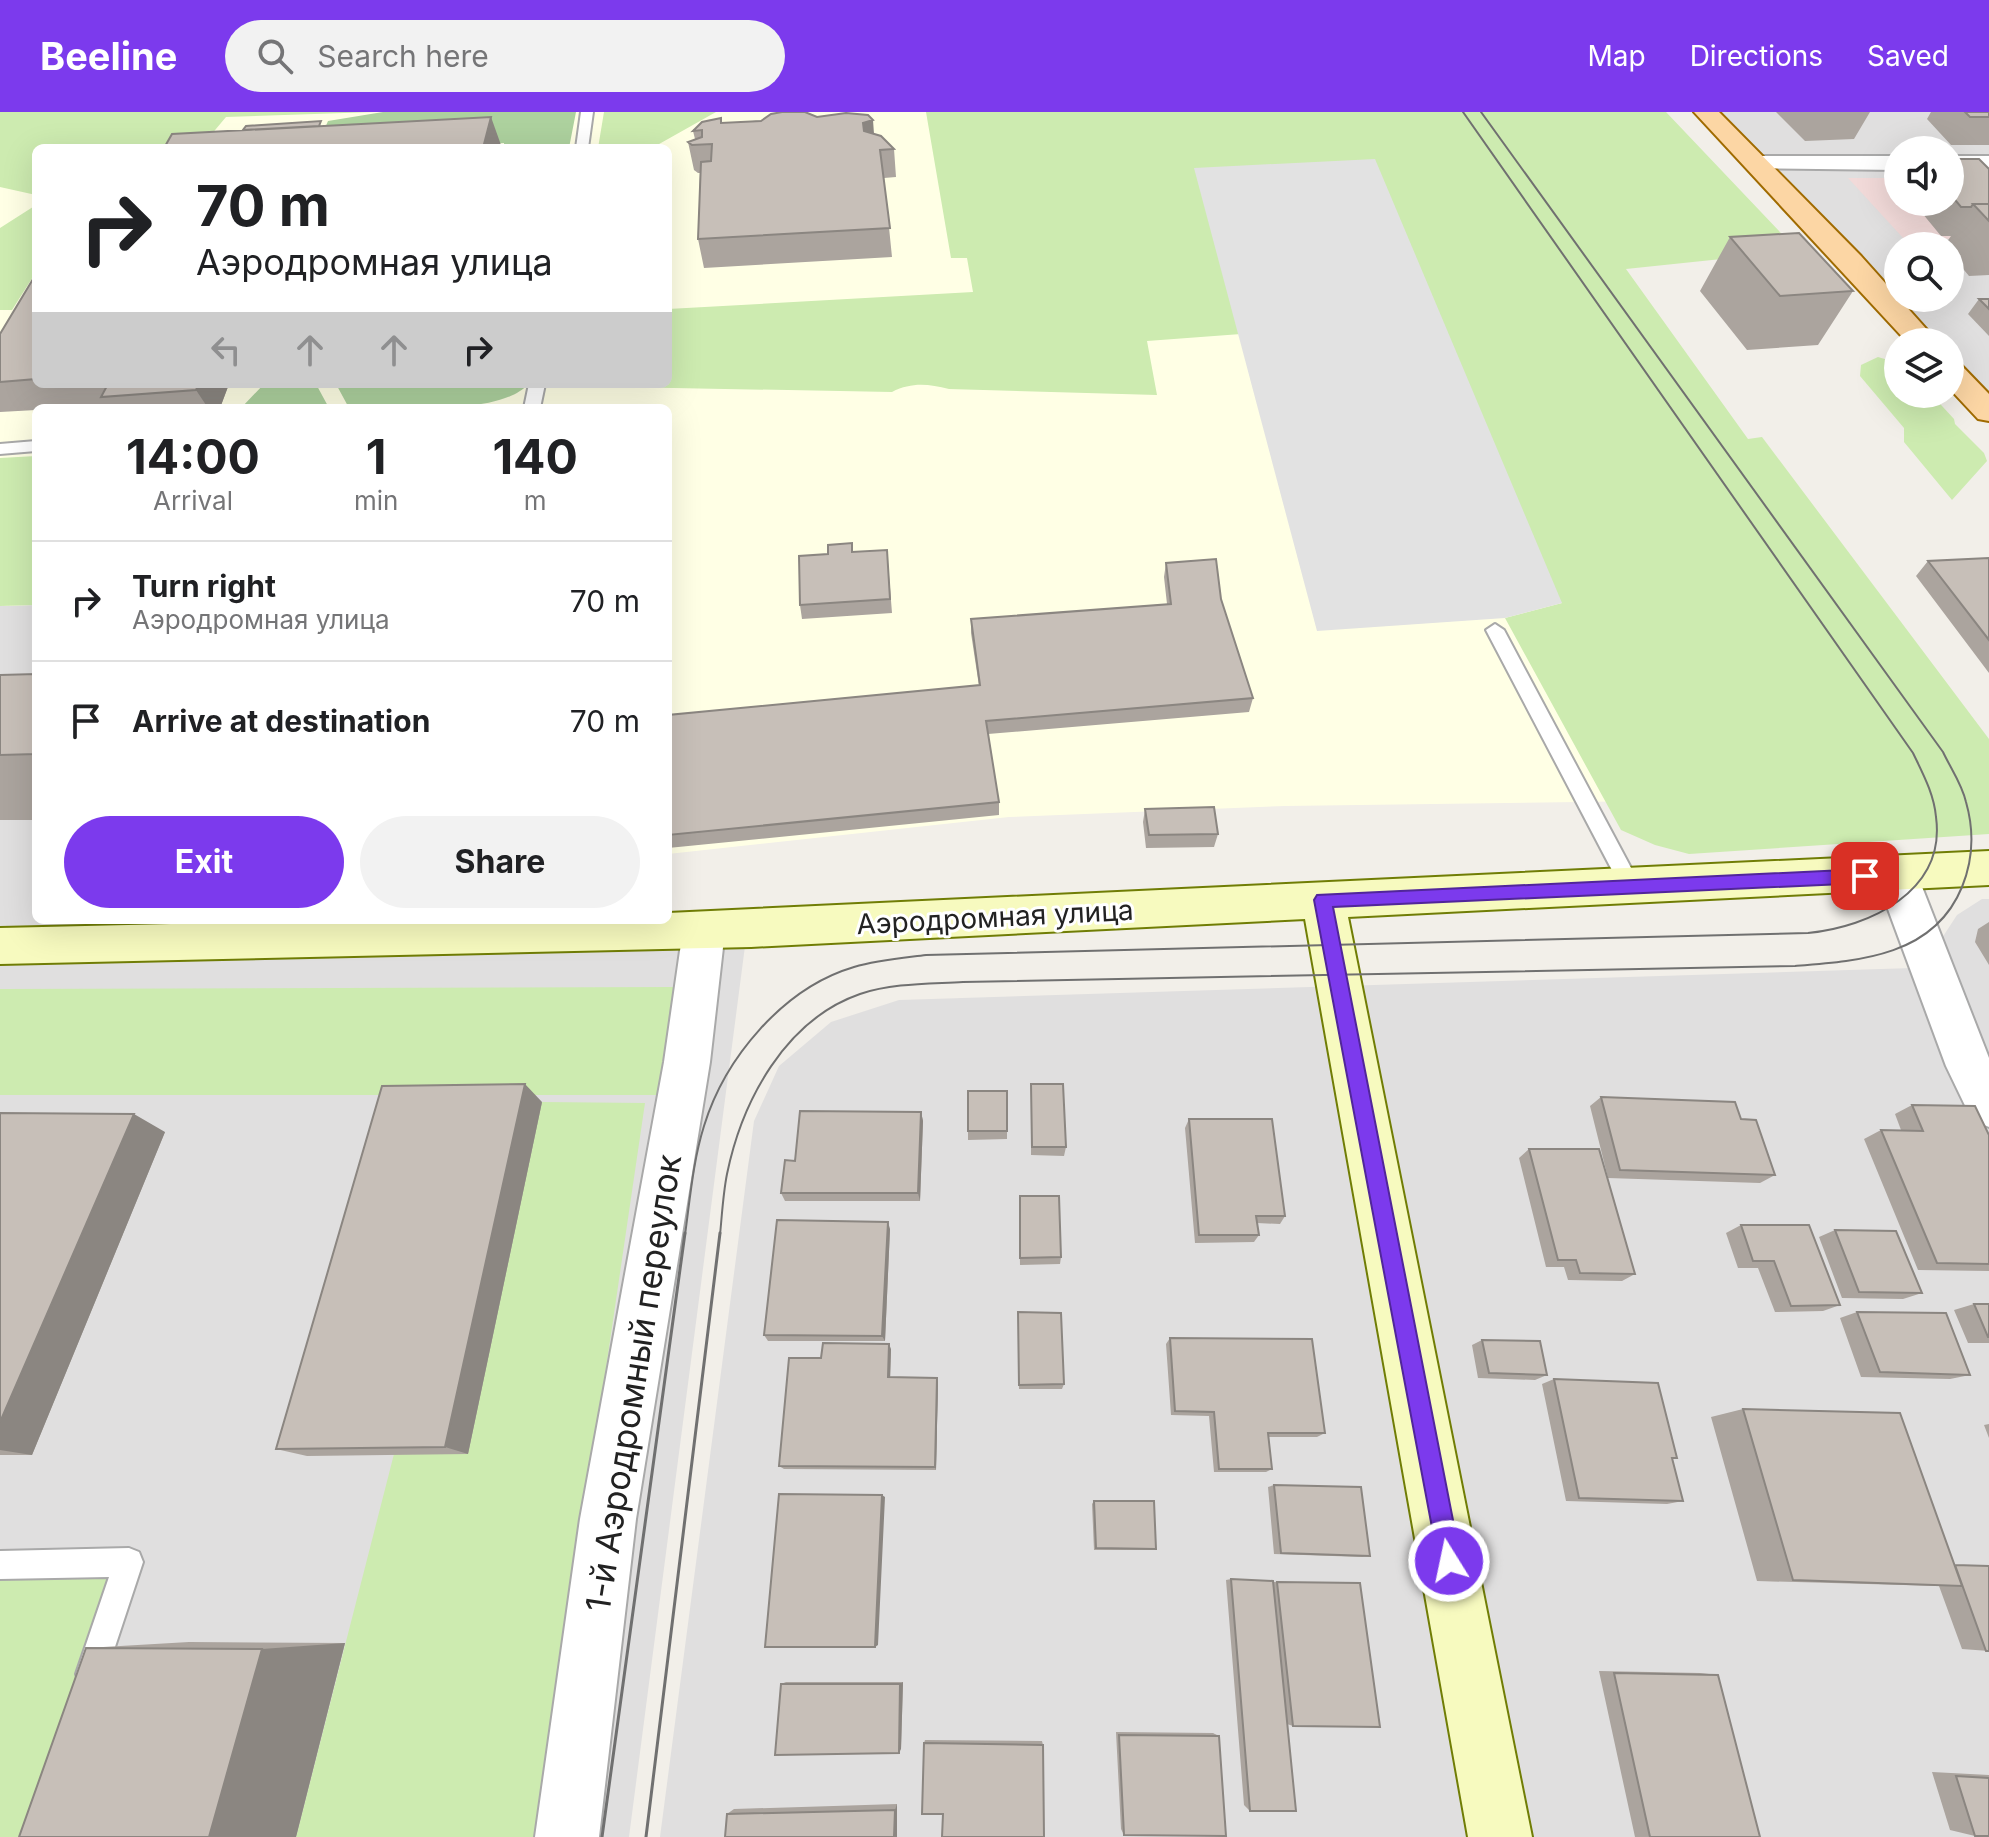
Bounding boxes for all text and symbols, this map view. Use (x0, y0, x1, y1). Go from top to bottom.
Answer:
search box (225, 20, 785, 92)
text: Beeline (40, 33, 177, 79)
icon: search (253, 34, 297, 78)
text: Search here (317, 38, 489, 74)
text: Map (1587, 39, 1646, 73)
text: Directions (1690, 39, 1823, 73)
text: Saved (1867, 39, 1949, 73)
map controls (1884, 136, 1964, 408)
button: sound (1884, 136, 1964, 216)
text: 70 m (196, 172, 330, 240)
icon: right (64, 176, 168, 280)
button: search (1884, 232, 1964, 312)
text: Аэродромная улица (196, 240, 553, 284)
icon: left (204, 328, 248, 372)
icon: ahead (288, 328, 332, 372)
icon: ahead (372, 328, 416, 372)
icon: right (456, 328, 500, 372)
button: layers (1884, 328, 1964, 408)
text: 14:00 (126, 427, 260, 486)
text: 1 (366, 427, 387, 486)
text: 140 (492, 427, 578, 486)
text: Arrival (153, 485, 233, 516)
text: min (354, 485, 398, 516)
text: m (524, 485, 547, 516)
text: Turn right (132, 568, 276, 604)
icon: right (64, 579, 108, 623)
text: 70 m (570, 583, 640, 619)
text: Аэродромная улица (132, 604, 390, 635)
icon: arrive (64, 699, 108, 743)
text: Arrive at destination (132, 703, 430, 739)
text: 70 m (570, 703, 640, 739)
button: Exit (64, 816, 344, 908)
button: Share (360, 816, 640, 908)
pin (1831, 842, 1899, 910)
icon: arrive (1843, 854, 1887, 898)
street label: Аэродромная улица (856, 893, 1134, 941)
street label: 1-й Аэродромный переулок (577, 1151, 689, 1615)
position arrow (1407, 1519, 1491, 1603)

